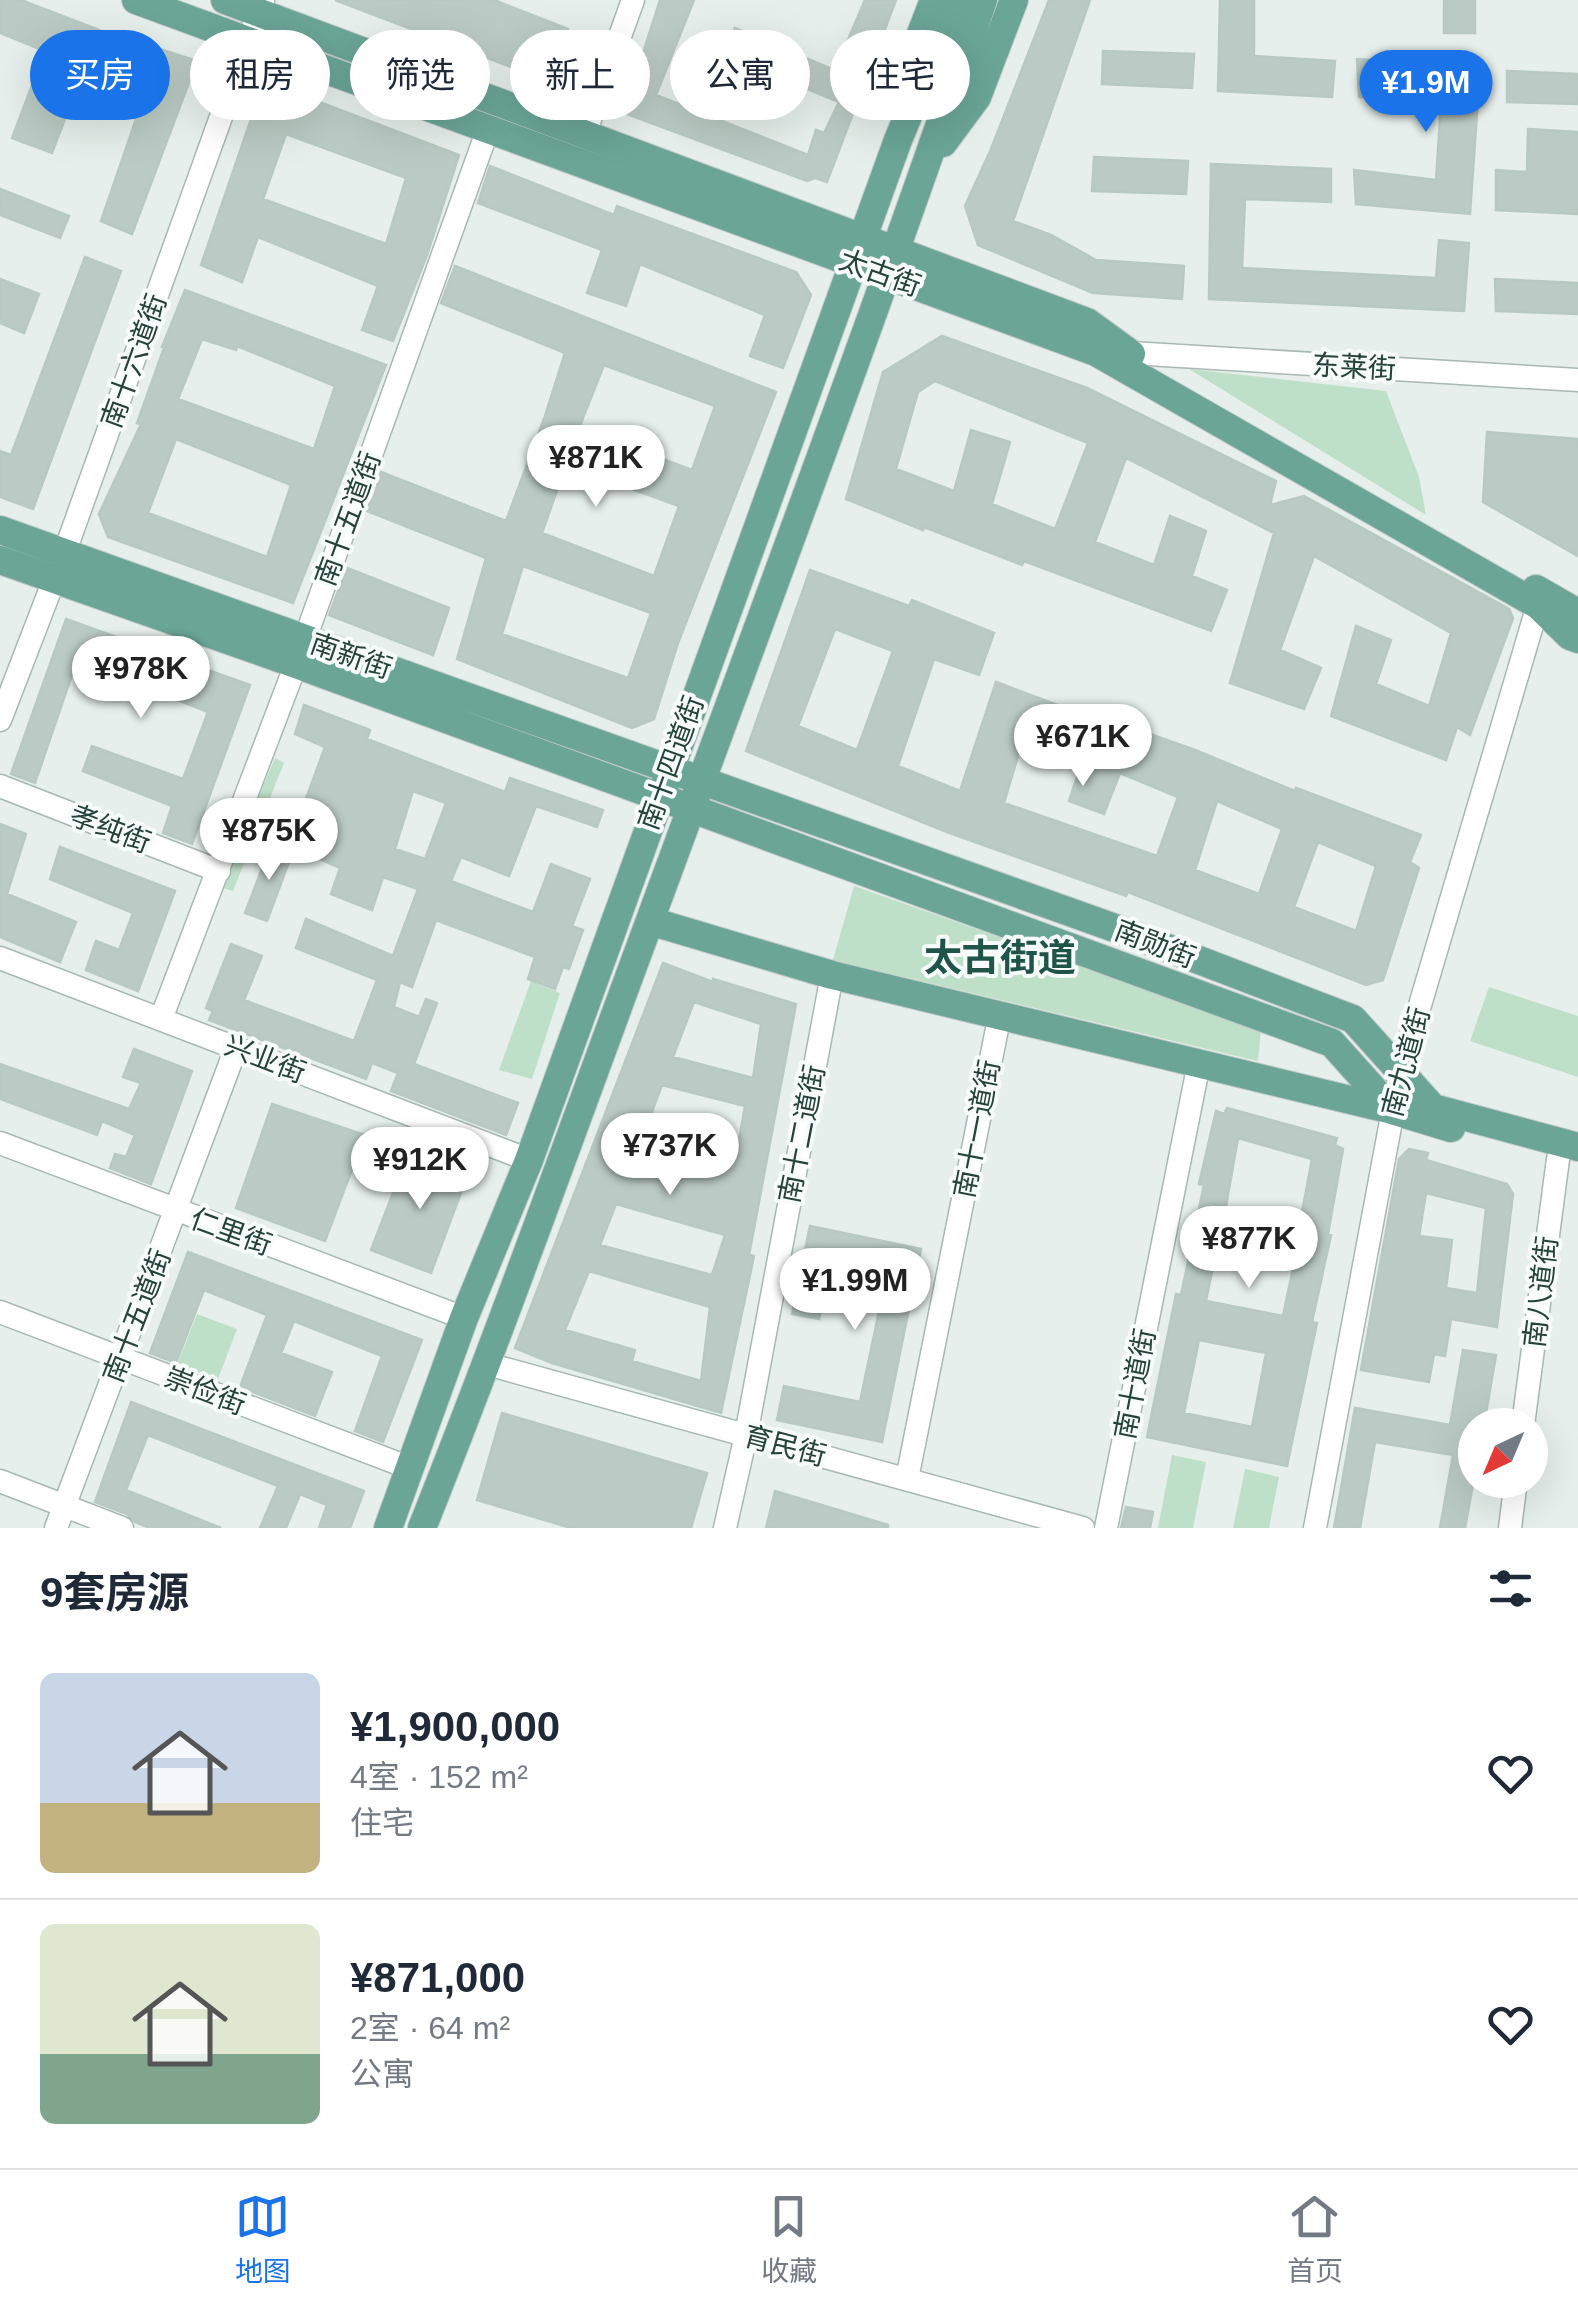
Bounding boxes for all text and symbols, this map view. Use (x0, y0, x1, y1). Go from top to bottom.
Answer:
chip: 买房 (30, 30, 170, 120)
chip: 租房 (190, 30, 330, 120)
chip: 筛选 (350, 30, 490, 120)
chip: 新上 (510, 30, 650, 120)
chip: 公寓 (670, 30, 810, 120)
chip: 住宅 (830, 30, 970, 120)
pin: ¥1.9M (1356, 50, 1496, 135)
text: ¥1.9M (1382, 64, 1470, 100)
street label: 太古街 (835, 244, 925, 302)
street label: 南十六道街 (95, 290, 173, 432)
street label: 东莱街 (1311, 349, 1397, 385)
pin: ¥871K (526, 425, 666, 510)
text: ¥871K (549, 439, 643, 475)
street label: 南十五道街 (309, 448, 387, 590)
street label: 南新街 (306, 628, 396, 684)
pin: ¥978K (71, 636, 211, 721)
text: ¥978K (94, 650, 188, 686)
street label: 南十四道街 (632, 692, 710, 834)
pin: ¥671K (1013, 704, 1153, 789)
text: ¥671K (1036, 718, 1130, 754)
pin: ¥875K (199, 798, 339, 883)
street label: 孝纯街 (65, 799, 155, 859)
text: ¥875K (222, 812, 316, 848)
street label: 南勋街 (1110, 914, 1200, 974)
district label: 太古街道 (924, 937, 1076, 979)
street label: 南九道街 (1377, 1004, 1435, 1120)
street label: 兴业街 (220, 1029, 310, 1089)
street label: 南十一道街 (948, 1057, 1006, 1201)
street label: 南十二道街 (773, 1062, 831, 1206)
pin: ¥737K (600, 1113, 740, 1198)
pin: ¥912K (350, 1127, 490, 1212)
text: ¥737K (623, 1127, 717, 1163)
text: ¥912K (373, 1141, 467, 1177)
street label: 仁里街 (186, 1203, 276, 1261)
pin: ¥877K (1179, 1206, 1319, 1291)
text: ¥877K (1202, 1220, 1296, 1256)
street label: 南八道街 (1519, 1235, 1563, 1349)
street label: 南十五道街 (97, 1245, 177, 1387)
pin: ¥1.99M (774, 1248, 936, 1333)
text: ¥1.99M (802, 1262, 908, 1298)
street label: 南十道街 (1109, 1326, 1161, 1442)
street label: 崇俭街 (160, 1361, 250, 1421)
north arrow (1458, 1408, 1548, 1498)
map controls (1458, 1408, 1548, 1498)
street label: 育民街 (740, 1420, 830, 1472)
icon: filters (1483, 1561, 1538, 1616)
text: 9套房源 (40, 1569, 189, 1616)
text: ¥1,900,000 (350, 1703, 560, 1750)
icon: home (120, 1713, 240, 1833)
icon: heart (1483, 1746, 1538, 1801)
text: 4室 · 152 m² (350, 1759, 528, 1795)
text: 住宅 (350, 1805, 414, 1841)
text: ¥871,000 (350, 1954, 525, 2001)
icon: home (120, 1964, 240, 2084)
icon: heart (1483, 1997, 1538, 2052)
text: 2室 · 64 m² (350, 2010, 510, 2046)
text: 公寓 (350, 2056, 414, 2092)
tab: 地图 (235, 2189, 291, 2289)
tab: 收藏 (761, 2189, 817, 2289)
tab: 首页 (1287, 2189, 1343, 2289)

